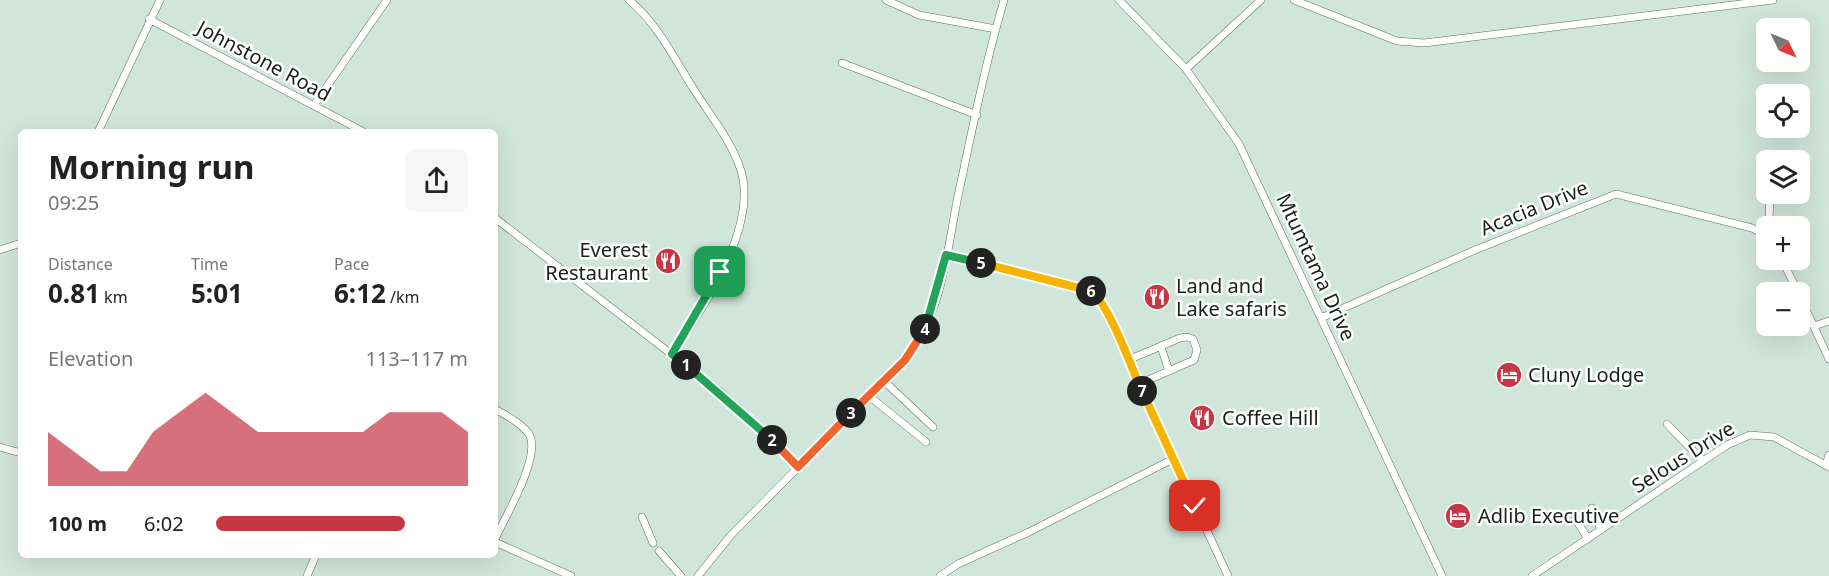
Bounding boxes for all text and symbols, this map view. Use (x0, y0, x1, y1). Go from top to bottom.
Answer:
street label: Johnstone Road (191, 13, 336, 107)
north arrow (1756, 18, 1810, 72)
map controls (1756, 18, 1810, 336)
button: locate (1756, 84, 1810, 138)
text: Morning run (48, 144, 254, 189)
button: share (405, 149, 468, 212)
button: layers (1756, 150, 1810, 204)
street label: Acacia Drive (1476, 174, 1592, 241)
text: 09:25 (48, 189, 99, 216)
street label: Mtumtama Drive (1271, 189, 1362, 345)
button: + (1756, 216, 1810, 270)
place label: Everest Restaurant (545, 236, 648, 286)
restaurant icon: Everest Restaurant (653, 246, 683, 276)
pin (694, 246, 745, 297)
pin: 5 (966, 248, 996, 278)
text: 5 (976, 252, 986, 274)
text: Distance (48, 253, 113, 275)
text: Time (191, 253, 228, 275)
text: Pace (334, 253, 369, 275)
icon: arrive (703, 255, 736, 288)
place label: Land and Lake safaris (1176, 272, 1287, 322)
text: 0.81 (48, 275, 100, 311)
text: 5:01 (191, 275, 243, 311)
text: 6:12 (334, 275, 386, 311)
pin: 6 (1076, 276, 1106, 306)
text: 6 (1086, 280, 1096, 302)
restaurant icon: Land and Lake safaris (1142, 282, 1172, 312)
button: − (1756, 282, 1810, 336)
text: km (100, 286, 128, 308)
text: /km (386, 286, 420, 308)
pin: 4 (910, 314, 940, 344)
text: 4 (920, 318, 930, 340)
text: Elevation (48, 345, 133, 372)
text: 113–117 m (365, 345, 468, 372)
pin: 1 (671, 350, 701, 380)
text: 1 (681, 354, 691, 376)
hotel icon: Cluny Lodge (1494, 360, 1524, 390)
place label: Cluny Lodge (1528, 361, 1644, 388)
pin: 7 (1127, 376, 1157, 406)
text: 7 (1137, 380, 1147, 402)
pin: 3 (836, 398, 866, 428)
text: 3 (846, 402, 856, 424)
restaurant icon: Coffee Hill (1187, 403, 1217, 433)
place label: Coffee Hill (1222, 404, 1319, 431)
street label: Selous Drive (1626, 414, 1739, 499)
pin: 2 (757, 425, 787, 455)
text: 2 (767, 429, 777, 451)
pin (1169, 480, 1220, 531)
icon: check (1178, 489, 1211, 522)
hotel icon: Adlib Executive (1443, 501, 1473, 531)
place label: Adlib Executive (1478, 502, 1619, 529)
text: 100 m (48, 510, 107, 537)
text: 6:02 (144, 510, 184, 537)

